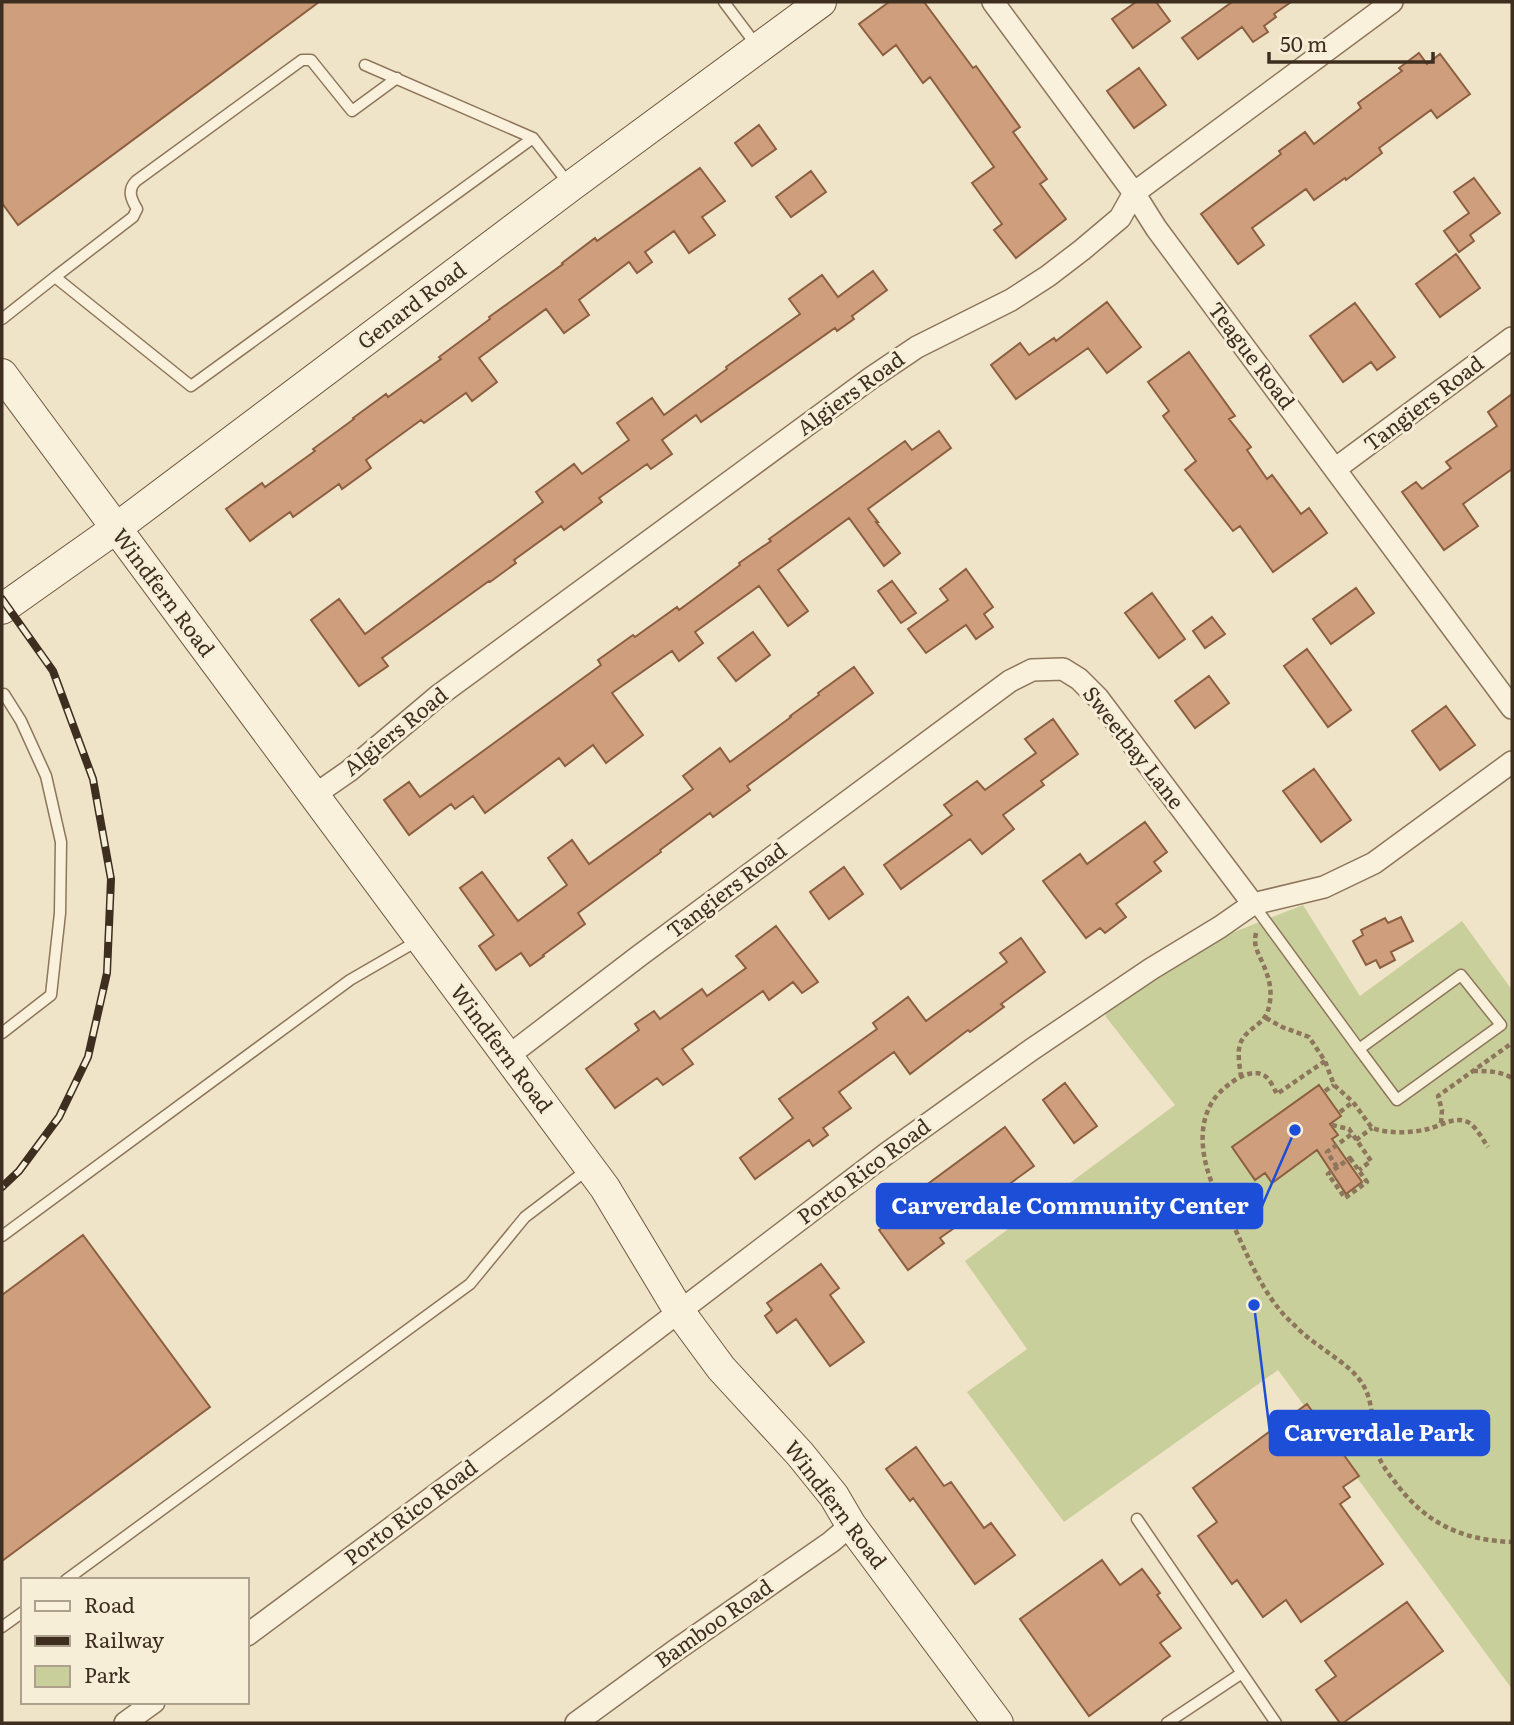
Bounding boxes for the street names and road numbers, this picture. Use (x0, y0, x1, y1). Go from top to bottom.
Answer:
street label: Genard Road (350, 253, 472, 355)
street label: Teague Road (1202, 294, 1304, 415)
street label: Algiers Road (789, 342, 910, 442)
street label: Tangiers Road (1356, 347, 1489, 457)
street label: Windfern Road (106, 521, 224, 662)
street label: Algiers Road (336, 678, 453, 782)
street label: Sweetbay Lane (1077, 678, 1193, 815)
street label: Tangiers Road (659, 834, 792, 944)
street label: Windfern Road (444, 977, 562, 1118)
street label: Porto Rico Road (789, 1110, 936, 1230)
street label: Windfern Road (778, 1433, 896, 1574)
street label: Porto Rico Road (336, 1451, 483, 1571)
street label: Bamboo Road (647, 1570, 778, 1674)

